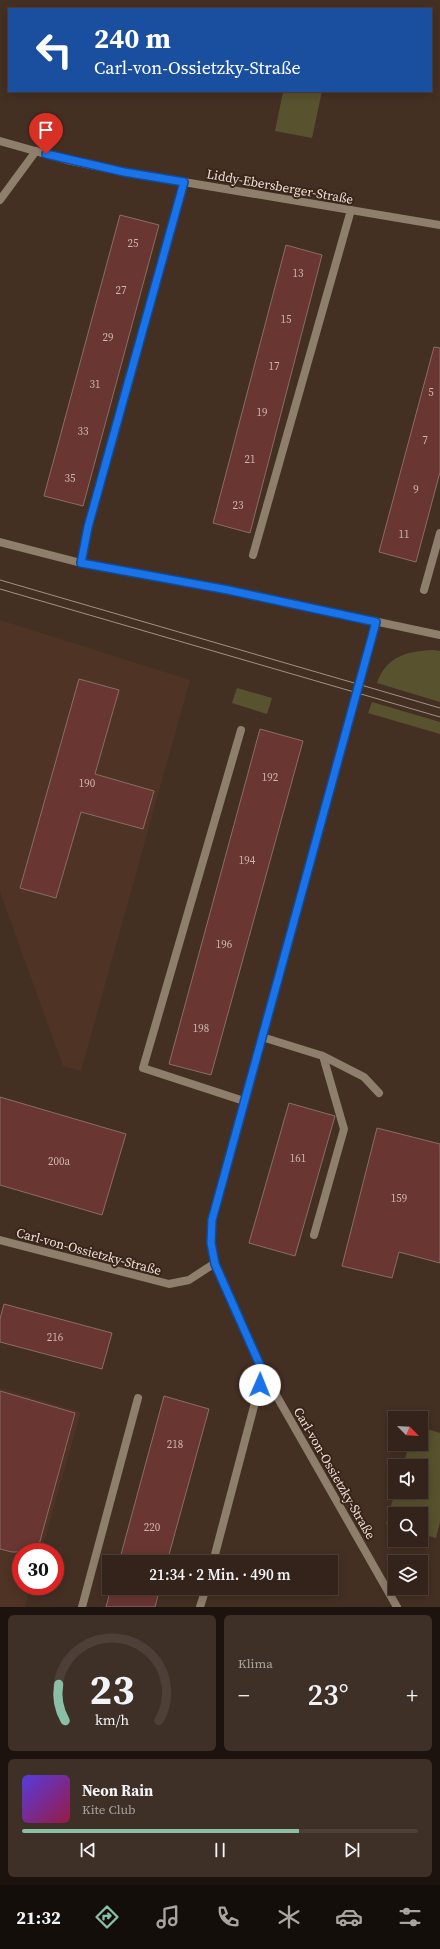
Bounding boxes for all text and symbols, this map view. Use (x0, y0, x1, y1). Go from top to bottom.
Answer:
text: 240 m (94, 19, 171, 57)
icon: left (28, 24, 80, 76)
text: Carl-von-Ossietzky-Straße (94, 55, 301, 80)
pin (29, 113, 63, 154)
icon: arrive (35, 119, 57, 141)
street label: Liddy-Ebersberger-Straße (205, 165, 355, 208)
house number: 25 (128, 236, 139, 251)
house number: 13 (293, 266, 304, 281)
house number: 27 (116, 283, 127, 298)
house number: 15 (281, 312, 292, 327)
house number: 29 (103, 330, 114, 345)
house number: 17 (269, 359, 280, 374)
house number: 31 (90, 377, 101, 392)
house number: 5 (428, 385, 434, 400)
house number: 19 (257, 405, 268, 420)
house number: 33 (78, 424, 89, 439)
house number: 7 (422, 433, 428, 448)
house number: 21 (245, 452, 256, 467)
house number: 35 (65, 471, 76, 486)
house number: 9 (413, 482, 419, 497)
house number: 23 (233, 498, 244, 513)
house number: 11 (399, 527, 410, 542)
house number: 192 (262, 770, 279, 785)
house number: 190 (79, 776, 96, 791)
house number: 194 (239, 853, 256, 868)
house number: 196 (216, 937, 233, 952)
house number: 198 (193, 1021, 209, 1036)
house number: 161 (290, 1151, 306, 1166)
house number: 200a (48, 1154, 70, 1169)
house number: 159 (391, 1191, 407, 1206)
street label: Carl-von-Ossietzky-Straße (15, 1224, 164, 1279)
house number: 216 (47, 1330, 64, 1345)
position arrow (239, 1364, 281, 1406)
street label: Carl-von-Ossietzky-Straße (290, 1404, 379, 1542)
north arrow (388, 1411, 428, 1451)
map controls (388, 1411, 428, 1595)
house number: 218 (167, 1437, 183, 1452)
button: sound (388, 1459, 428, 1499)
button: search (388, 1507, 428, 1547)
house number: 220 (144, 1520, 161, 1535)
speed limit sign: 30 (12, 1543, 64, 1595)
button: layers (388, 1555, 428, 1595)
text: 21:34 · 2 Min. · 490 m (149, 1564, 291, 1585)
text: Klima (238, 1655, 273, 1672)
text: 23 (89, 1661, 135, 1718)
text: 23° (307, 1674, 349, 1715)
text: − (238, 1680, 250, 1710)
text: + (406, 1680, 418, 1710)
text: km/h (95, 1710, 129, 1730)
text: Neon Rain (82, 1780, 153, 1801)
text: Kite Club (82, 1801, 135, 1818)
icon: previous (77, 1839, 99, 1861)
icon: pause (209, 1839, 231, 1861)
icon: next (341, 1839, 363, 1861)
icon: directions (93, 1903, 121, 1931)
icon: music (154, 1903, 182, 1931)
icon: phone (214, 1903, 242, 1931)
icon: climate (275, 1903, 303, 1931)
icon: car (335, 1903, 363, 1931)
icon: filters (396, 1903, 424, 1931)
text: 21:32 (16, 1905, 61, 1930)

